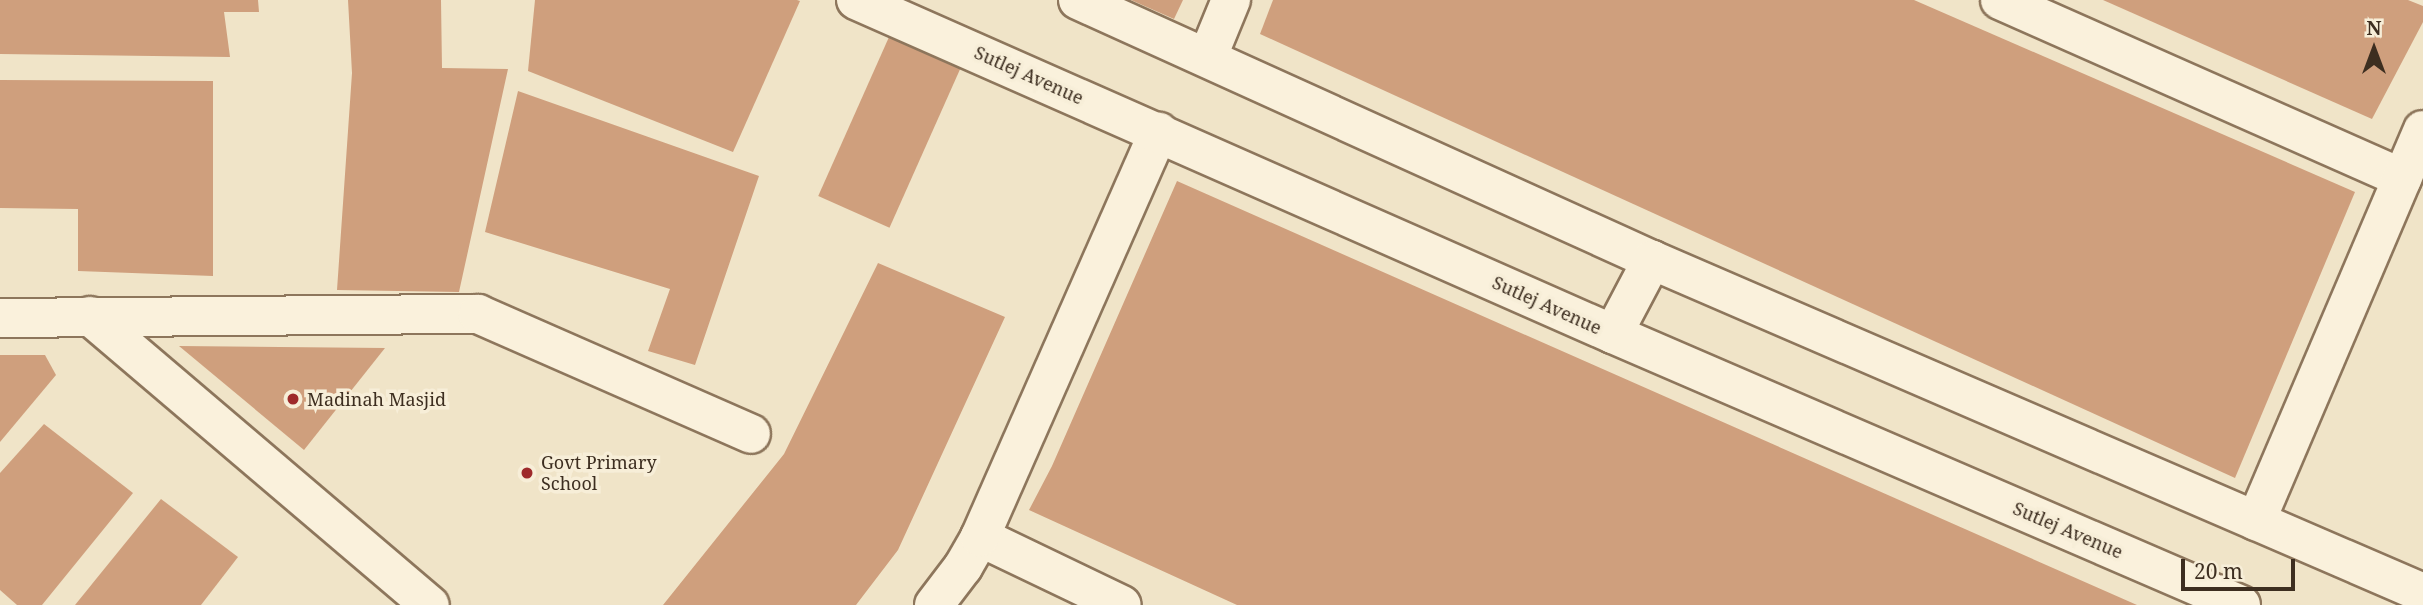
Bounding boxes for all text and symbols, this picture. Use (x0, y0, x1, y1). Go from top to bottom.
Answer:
north arrow (2339, 14, 2409, 84)
text: N (2367, 15, 2381, 41)
street label: Sutlej Avenue (971, 41, 1087, 109)
street label: Sutlej Avenue (1489, 271, 1605, 339)
place label: Madinah Masjid (307, 388, 446, 410)
marker: Madinah Masjid (285, 391, 301, 407)
place label: Govt Primary School (541, 452, 657, 494)
marker: Govt Primary School (519, 465, 535, 481)
street label: Sutlej Avenue (2010, 497, 2126, 563)
scale bar (2185, 546, 2299, 590)
text: 20 m (2194, 557, 2243, 585)

